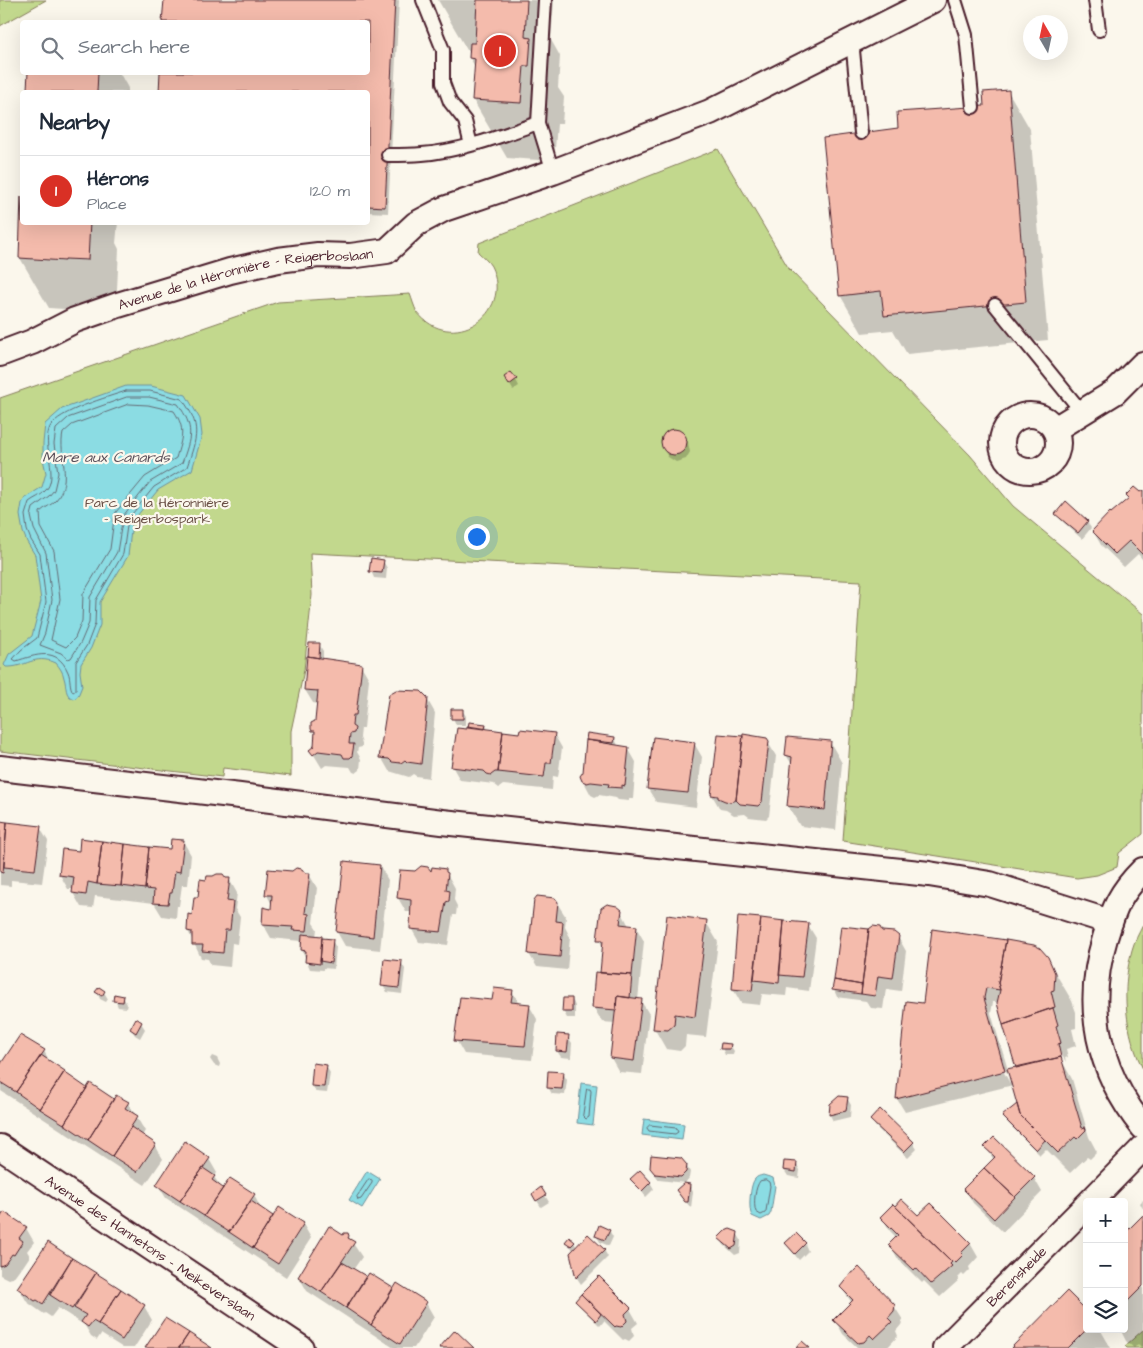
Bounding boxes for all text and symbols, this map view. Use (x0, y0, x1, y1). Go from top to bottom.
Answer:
north arrow (1023, 15, 1068, 60)
search box (20, 20, 370, 75)
pin: 1 (484, 32, 516, 70)
icon: search (38, 34, 66, 62)
text: Search here (78, 34, 190, 61)
text: Nearby (40, 108, 110, 137)
text: Hérons (87, 166, 149, 193)
text: 1 (55, 180, 57, 202)
text: 120 m (310, 180, 350, 202)
text: Place (87, 193, 127, 215)
street label: Avenue de la Héronnière - Reigerboslaan (116, 244, 374, 315)
water label: Mare aux Canards (42, 447, 171, 468)
park label: Parc de la Héronnière - Reigerbospark (85, 493, 230, 529)
your location (464, 524, 490, 550)
street label: Avenue des Hannetons - Meikeverslaan (41, 1171, 259, 1326)
map controls (1083, 1198, 1128, 1333)
button: + (1083, 1198, 1128, 1243)
street label: Berensheide (982, 1242, 1052, 1312)
button: − (1083, 1243, 1128, 1288)
button: layers (1083, 1288, 1128, 1333)

